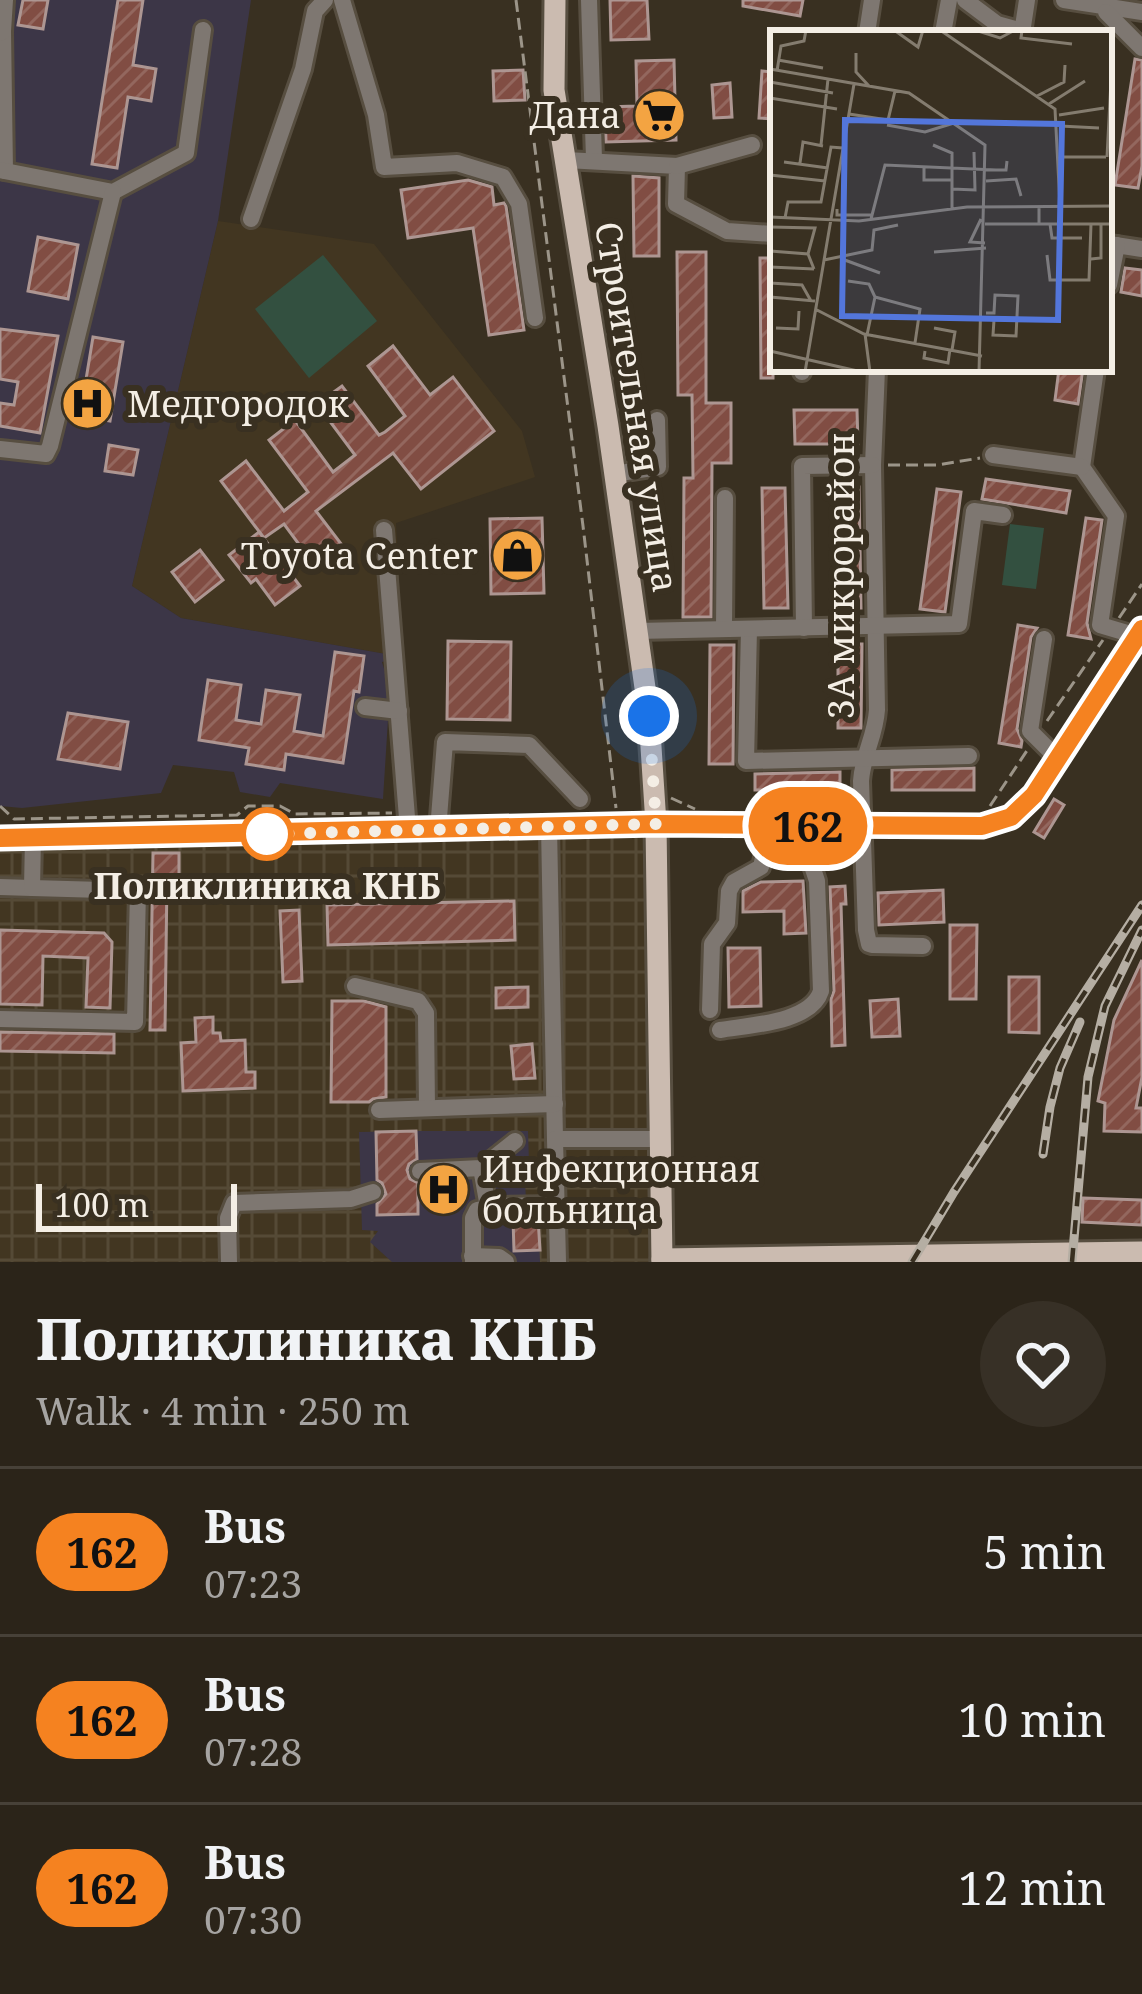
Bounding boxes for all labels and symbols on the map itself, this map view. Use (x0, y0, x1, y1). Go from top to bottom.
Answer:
inset map (770, 30, 1112, 372)
supermarket icon: Дана (632, 87, 688, 143)
place label: Дана (529, 90, 621, 139)
street label: Строительная улица (584, 218, 691, 596)
hospital icon: Медгородок (60, 376, 116, 432)
place label: Медгородок (127, 379, 349, 428)
street label: 3А микрорайон (816, 433, 865, 719)
shop icon: Toyota Center (489, 528, 545, 584)
place label: Toyota Center (241, 531, 478, 580)
your location (619, 686, 679, 746)
line badge: 162 (739, 787, 877, 865)
marker: Поликлиника КНБ (242, 809, 292, 859)
place label: Поликлиника КНБ (93, 861, 441, 910)
place label: Инфекционная больница (482, 1144, 760, 1234)
hospital icon: Инфекционная больница (415, 1162, 471, 1218)
scale bar (36, 1178, 237, 1231)

